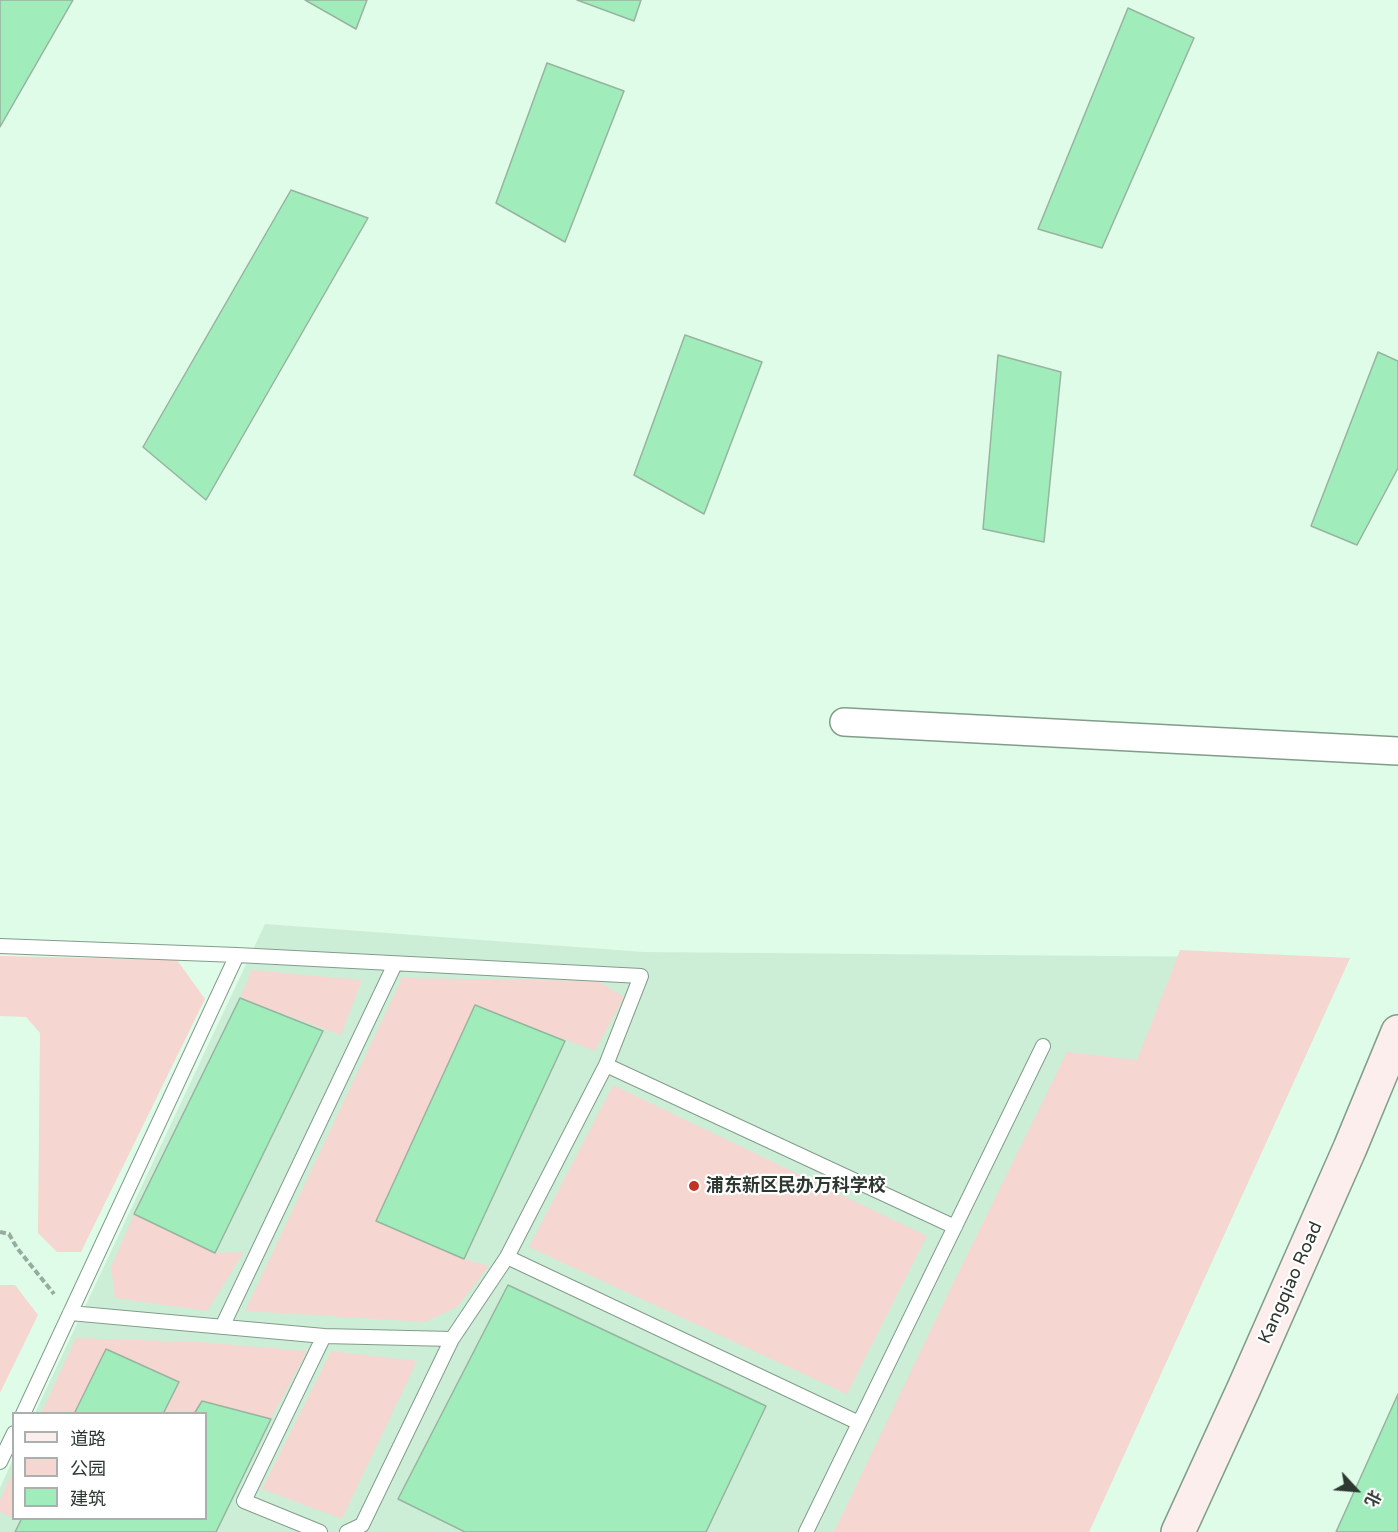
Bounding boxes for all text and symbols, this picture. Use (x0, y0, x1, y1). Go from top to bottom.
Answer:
place label: 浦东新区民办万科学校 (706, 1175, 886, 1197)
marker: 浦东新区民办万科学校 (687, 1179, 701, 1193)
street label: Kangqiao Road (1254, 1219, 1328, 1347)
legend (12, 1412, 207, 1520)
text: 道路 (70, 1428, 106, 1450)
text: 公园 (70, 1458, 106, 1480)
north arrow (1326, 1460, 1386, 1520)
text: 北 (1360, 1486, 1385, 1509)
text: 建筑 (70, 1488, 106, 1510)

